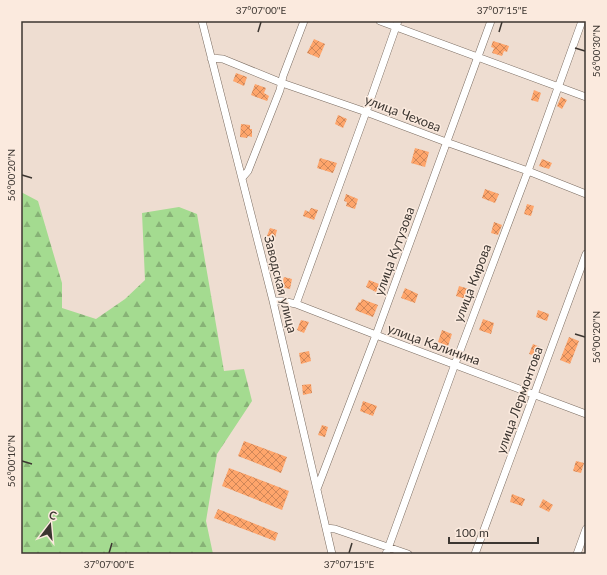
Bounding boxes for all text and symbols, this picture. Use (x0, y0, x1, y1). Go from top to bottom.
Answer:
text: 37°07'00"E (236, 4, 286, 16)
text: 37°07'15"E (477, 4, 527, 16)
text: 56°00'30"N (590, 25, 602, 77)
street label: улица Чехова (363, 91, 443, 135)
text: 56°00'20"N (5, 149, 17, 201)
street label: улица Кутузова (371, 205, 417, 297)
street label: Заводская улица (261, 234, 301, 334)
street label: улица Кирова (450, 242, 494, 324)
text: 56°00'20"N (590, 311, 602, 363)
street label: улица Калинина (385, 320, 483, 368)
street label: улица Лермонтова (492, 344, 546, 456)
text: 56°00'10"N (5, 435, 17, 487)
north arrow (30, 505, 70, 545)
text: С (48, 508, 59, 522)
scale bar (449, 519, 538, 545)
text: 100 m (455, 525, 489, 540)
text: 37°07'00"E (84, 558, 134, 570)
text: 37°07'15"E (324, 558, 374, 570)

